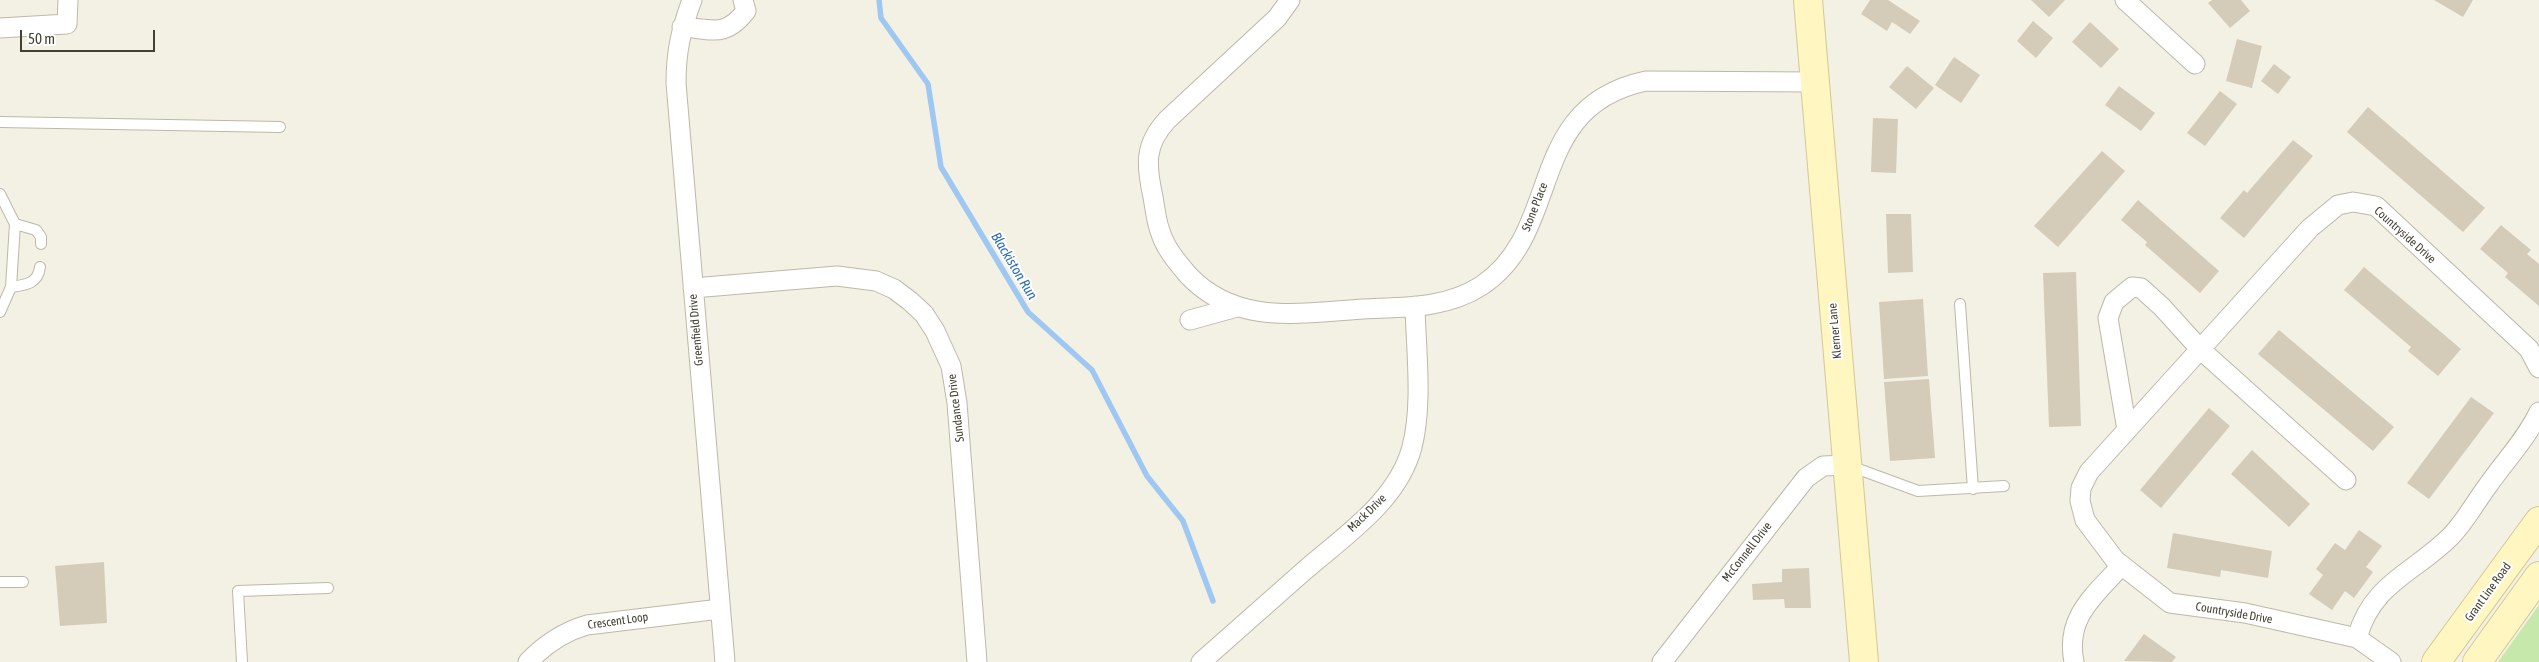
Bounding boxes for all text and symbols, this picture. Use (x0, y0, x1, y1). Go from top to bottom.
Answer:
scale bar (22, 20, 158, 52)
text: 50 m (28, 30, 55, 47)
street label: Stone Place (1519, 180, 1551, 234)
street label: Countryside Drive (2371, 204, 2439, 266)
water label: Blackiston Run (987, 229, 1041, 303)
street label: Greenfield Drive (686, 294, 706, 366)
street label: Klerner Lane (1825, 303, 1845, 359)
street label: Sundance Drive (945, 373, 967, 443)
street label: Mack Drive (1345, 491, 1389, 535)
street label: McConnell Drive (1719, 519, 1775, 585)
street label: Grant Line Road (2462, 560, 2514, 624)
street label: Countryside Drive (2195, 599, 2273, 627)
street label: Crescent Loop (587, 610, 649, 632)

